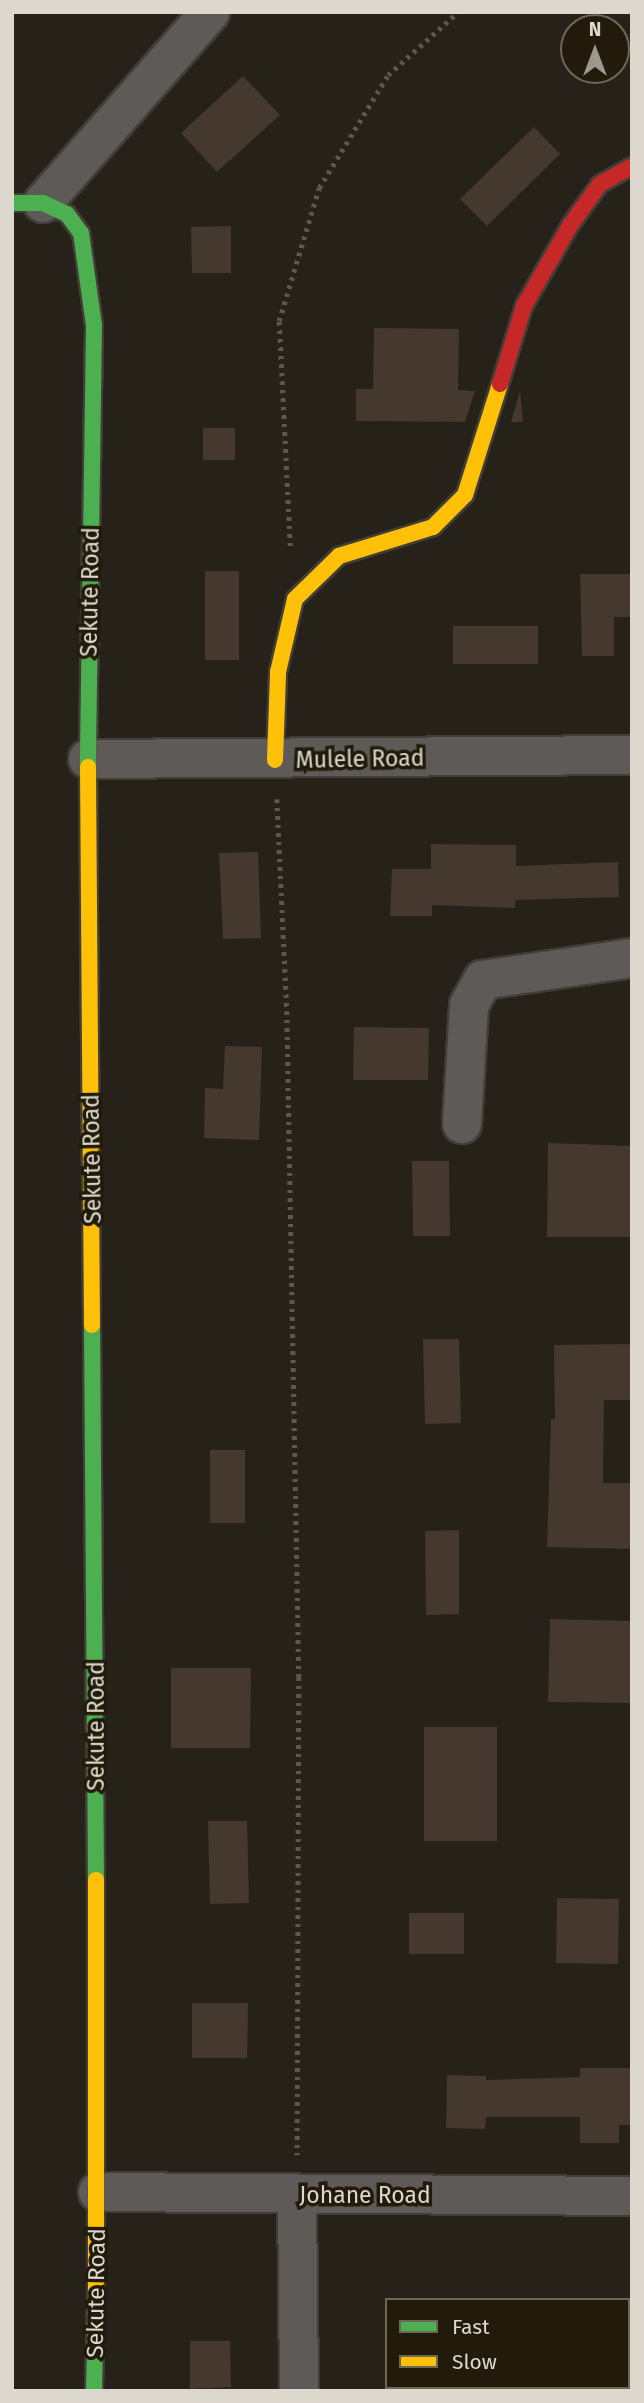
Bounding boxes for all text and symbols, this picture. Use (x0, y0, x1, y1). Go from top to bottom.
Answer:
north arrow (560, 14, 630, 84)
text: N (589, 18, 601, 41)
street label: Sekute Road (75, 527, 105, 657)
street label: Mulele Road (295, 744, 425, 774)
street label: Sekute Road (77, 1094, 107, 1224)
street label: Sekute Road (82, 1661, 110, 1791)
street label: Johane Road (299, 2181, 431, 2209)
street label: Sekute Road (81, 2228, 111, 2358)
legend (385, 2298, 630, 2389)
text: Fast (452, 2314, 490, 2340)
text: Slow (452, 2349, 497, 2375)

